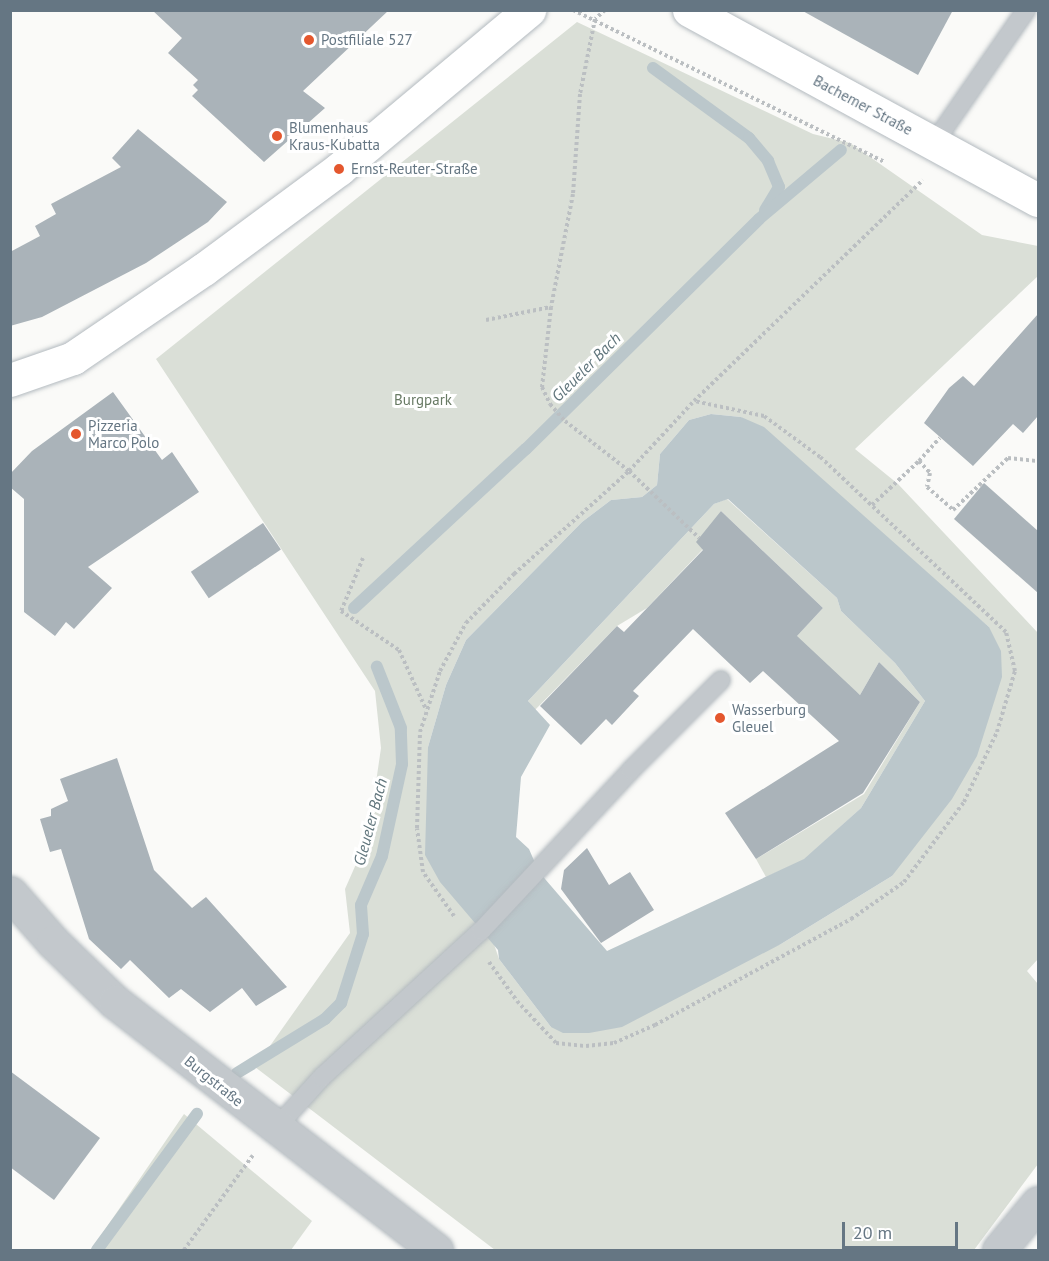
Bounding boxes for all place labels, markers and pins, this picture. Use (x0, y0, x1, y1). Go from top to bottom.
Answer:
place label: Postfiliale 527 (321, 31, 413, 49)
marker: Postfiliale 527 (302, 33, 316, 47)
place label: Blumenhaus Kraus-Kubatta (289, 118, 380, 153)
marker: Blumenhaus Kraus-Kubatta (270, 129, 284, 143)
place label: Ernst-Reuter-Straße (351, 160, 478, 178)
marker: Ernst-Reuter-Straße (332, 162, 346, 176)
place label: Pizzeria Marco Polo (88, 416, 159, 451)
marker: Pizzeria Marco Polo (69, 427, 83, 441)
place label: Wasserburg Gleuel (732, 700, 806, 735)
marker: Wasserburg Gleuel (713, 711, 727, 725)

